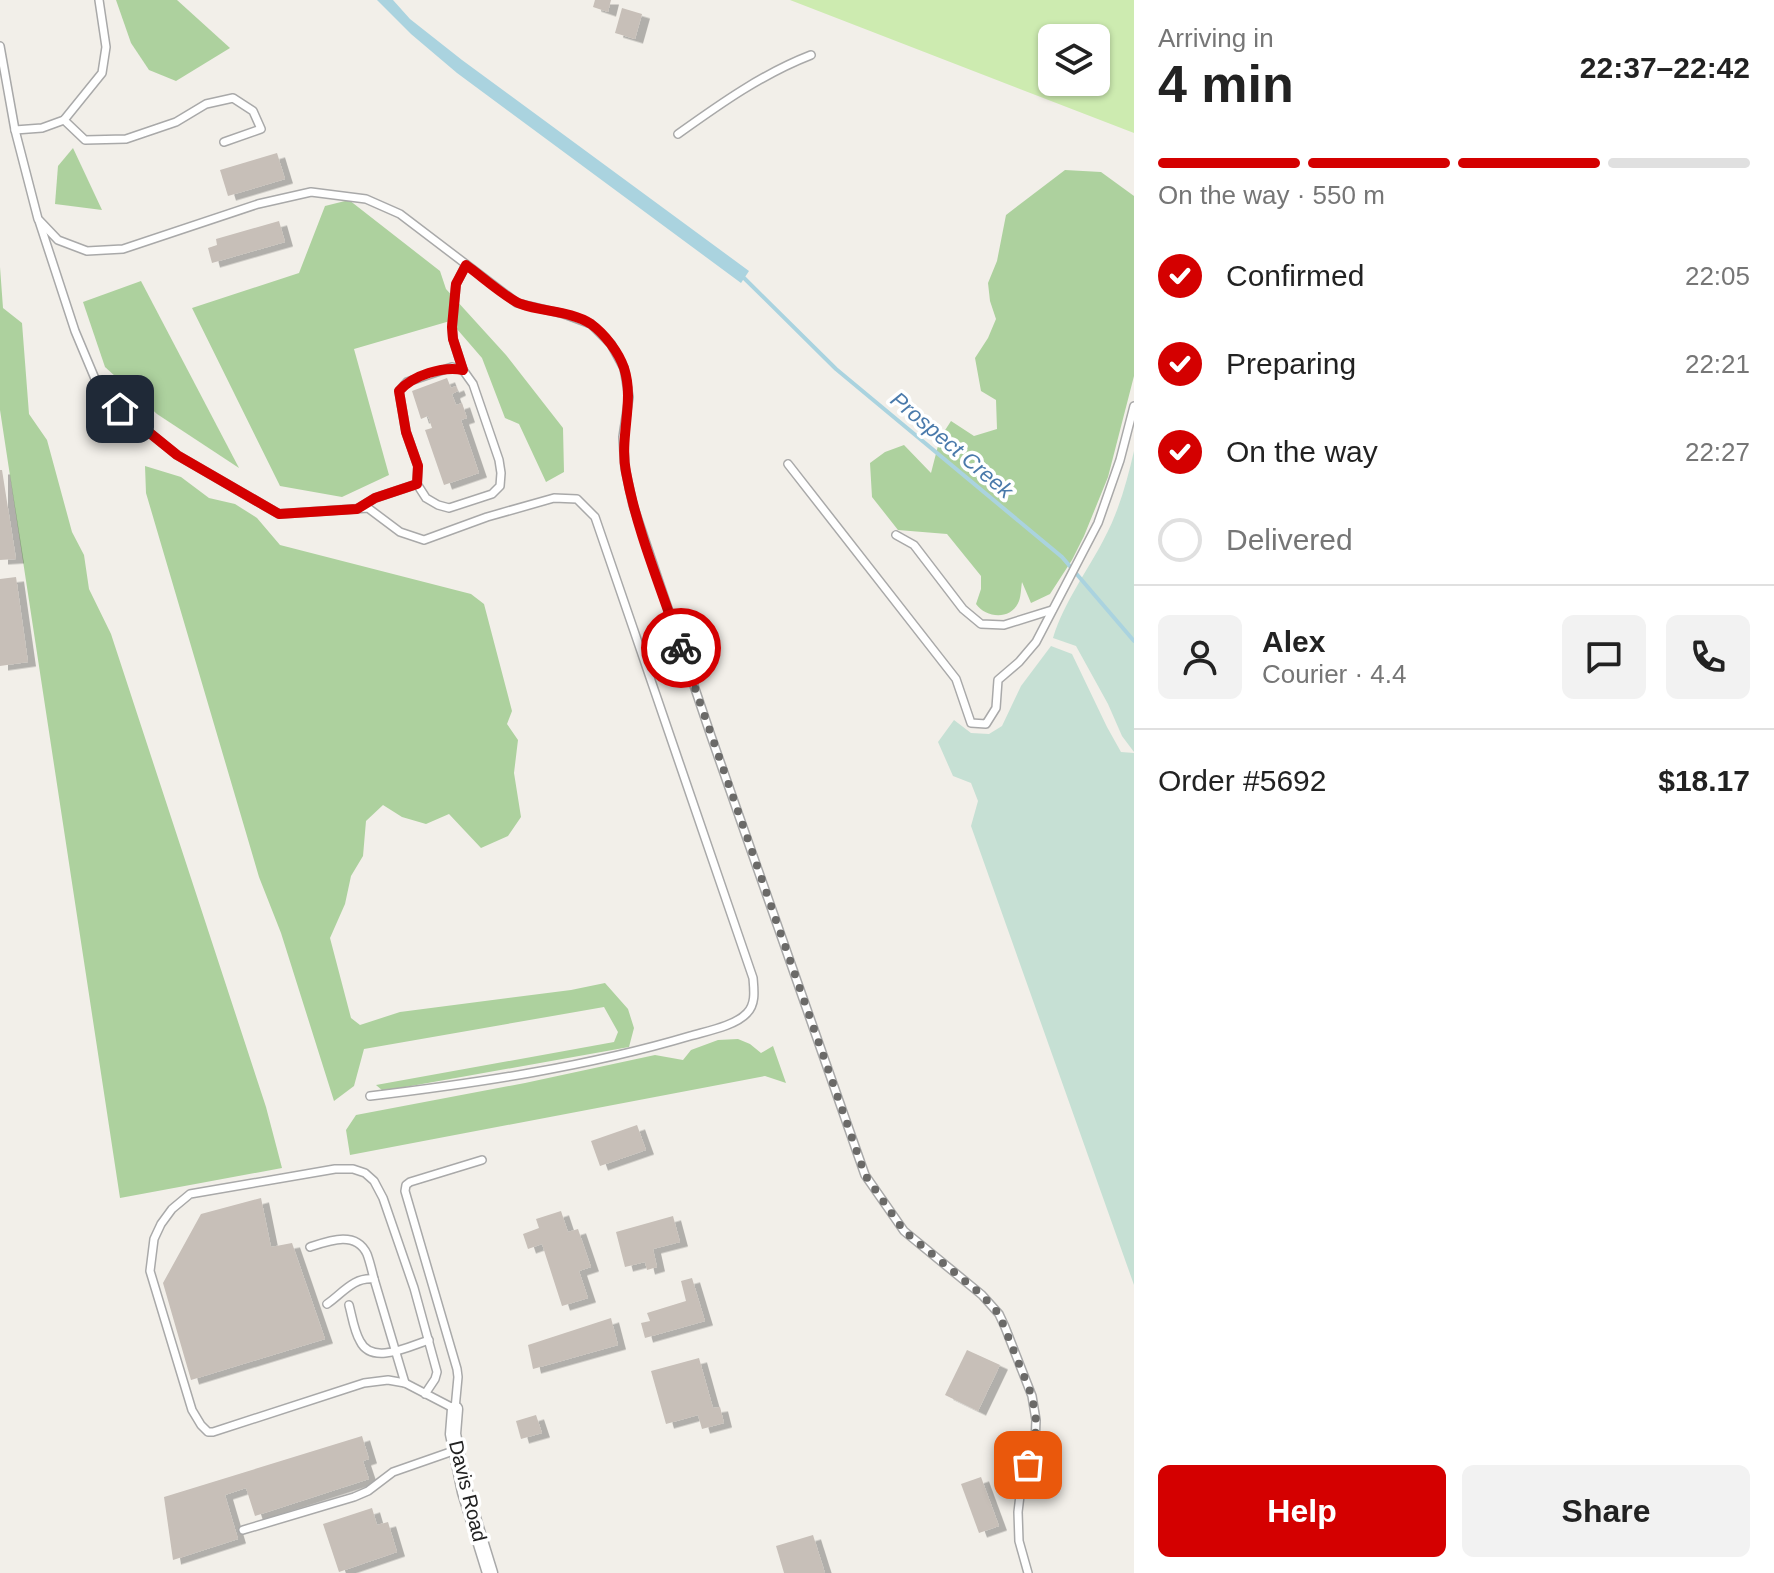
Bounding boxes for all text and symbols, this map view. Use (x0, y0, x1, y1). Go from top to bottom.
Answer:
text: Arriving in (1158, 23, 1274, 53)
map controls (1038, 24, 1110, 96)
button: layers (1038, 24, 1110, 96)
text: 22:37–22:42 (1580, 51, 1750, 84)
text: 4 min (1158, 55, 1294, 113)
text: On the way · 550 m (1158, 180, 1385, 210)
icon: check (1158, 254, 1202, 298)
text: Confirmed (1226, 259, 1364, 292)
text: 22:05 (1685, 261, 1750, 291)
icon: check (1158, 342, 1202, 386)
text: Preparing (1226, 347, 1356, 380)
text: 22:21 (1685, 349, 1750, 379)
pin (86, 375, 154, 443)
icon: home (98, 387, 142, 431)
water label: Prospect Creek (886, 387, 1019, 504)
icon: check (1158, 430, 1202, 474)
text: On the way (1226, 435, 1378, 468)
text: 22:27 (1685, 437, 1750, 467)
text: Delivered (1226, 523, 1353, 556)
courier (641, 608, 721, 688)
button: person (1158, 615, 1242, 699)
button: chat (1562, 615, 1646, 699)
button: phone (1666, 615, 1750, 699)
text: Alex (1262, 625, 1325, 658)
icon: bike (659, 626, 703, 670)
text: Courier · 4.4 (1262, 659, 1407, 689)
text: Order #5692 (1158, 764, 1326, 797)
text: $18.17 (1658, 764, 1750, 797)
pin (994, 1431, 1062, 1499)
street label: Davis Road (445, 1438, 491, 1544)
icon: bag (1006, 1443, 1050, 1487)
button: Help (1158, 1465, 1446, 1557)
button: Share (1462, 1465, 1750, 1557)

